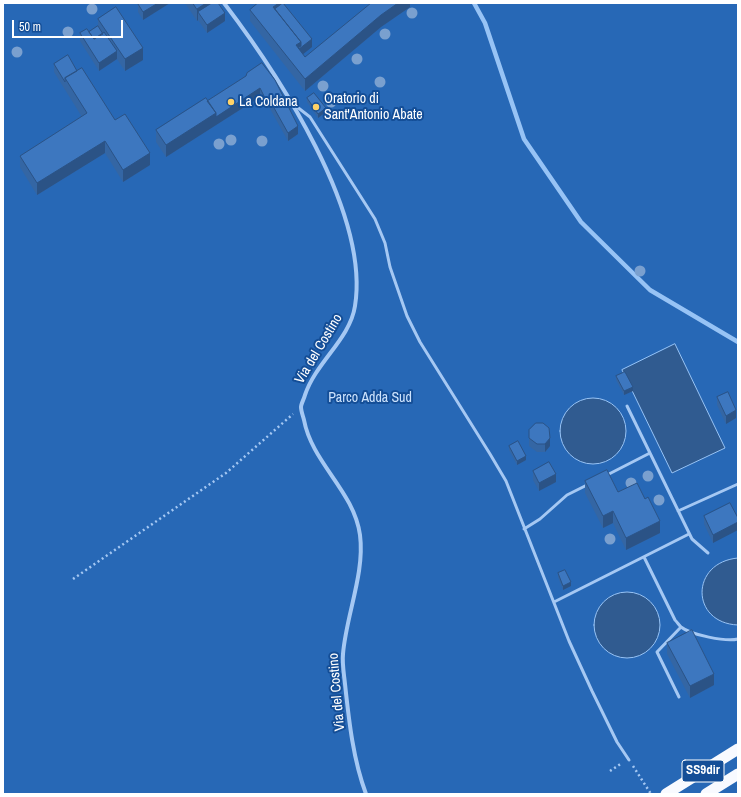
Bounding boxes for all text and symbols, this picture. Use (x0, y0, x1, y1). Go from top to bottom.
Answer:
scale bar (14, 12, 125, 38)
text: 50 m (19, 19, 41, 35)
place label: Oratorio di Sant'Antonio Abate (324, 91, 423, 124)
place label: La Coldana (239, 94, 298, 110)
marker: La Coldana (226, 97, 236, 107)
marker: Oratorio di Sant'Antonio Abate (311, 102, 321, 112)
street label: Via del Costino (292, 311, 346, 387)
park label: Parco Adda Sud (328, 390, 412, 406)
street label: Via del Costino (325, 652, 349, 732)
road number: SS9dir (682, 760, 724, 782)

